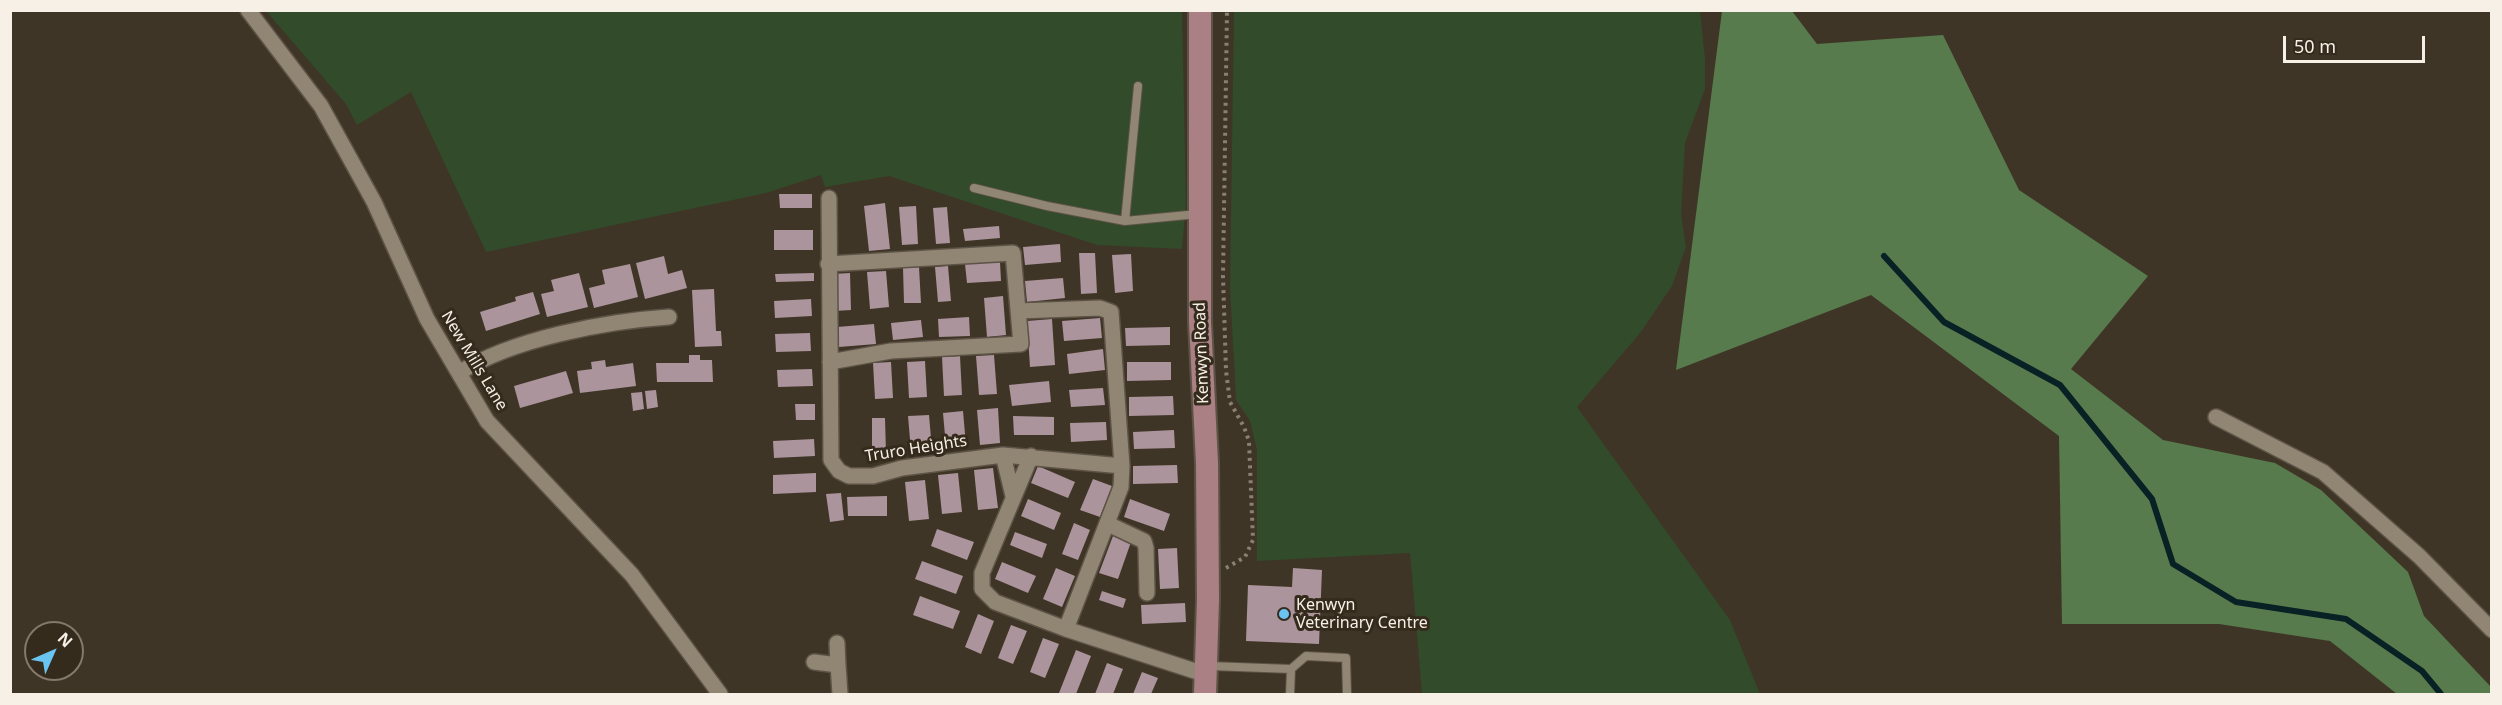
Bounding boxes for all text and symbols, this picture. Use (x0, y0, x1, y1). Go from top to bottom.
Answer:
scale bar (2286, 24, 2428, 62)
text: 50 m (2294, 34, 2336, 58)
street label: Kenwyn Road (1191, 302, 1213, 404)
street label: New Mills Lane (437, 308, 511, 414)
street label: Truro Heights (864, 431, 968, 467)
place label: Kenwyn Veterinary Centre (1296, 595, 1428, 633)
marker: Kenwyn Veterinary Centre (1277, 607, 1291, 621)
north arrow (24, 621, 84, 681)
text: N (53, 627, 78, 652)

